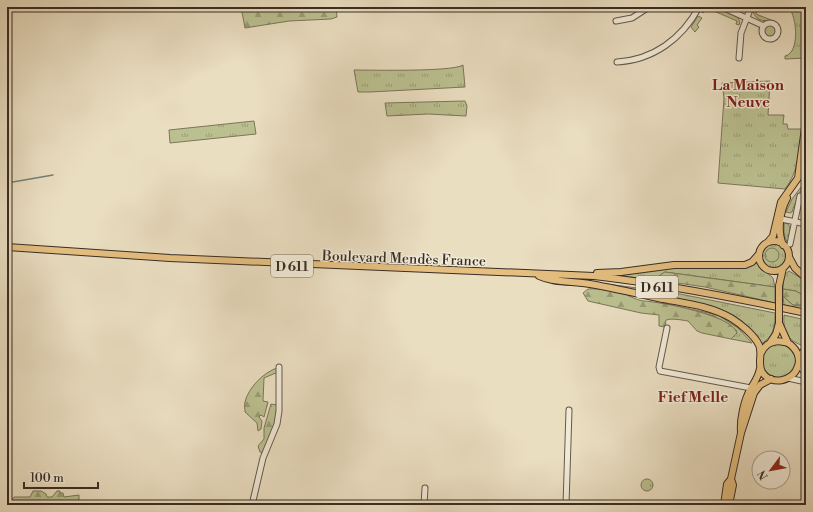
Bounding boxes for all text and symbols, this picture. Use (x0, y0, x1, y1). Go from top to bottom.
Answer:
district label: La Maison Neuve (712, 76, 785, 112)
street label: Boulevard Mendès France (321, 247, 486, 271)
road number: D 611 (271, 255, 313, 277)
road number: D 611 (636, 276, 678, 298)
district label: Fief Melle (658, 388, 728, 407)
north arrow (751, 450, 791, 490)
scale bar (24, 464, 98, 490)
text: N (755, 467, 772, 482)
text: 100 m (30, 471, 64, 486)

